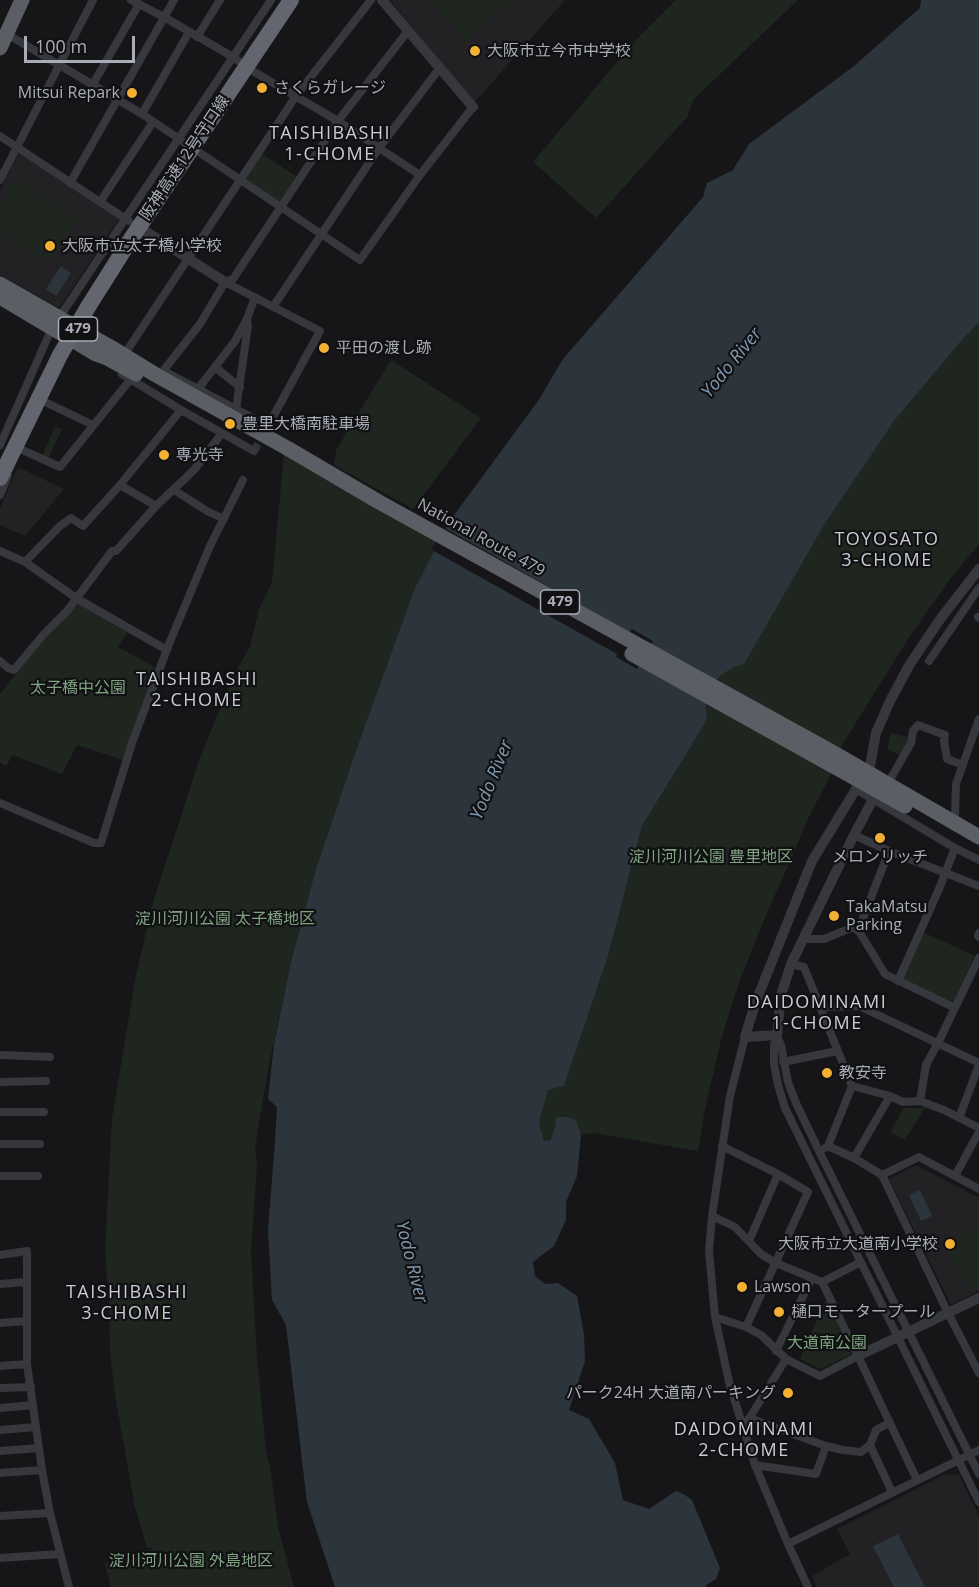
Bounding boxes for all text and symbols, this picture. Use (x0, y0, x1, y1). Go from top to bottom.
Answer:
scale bar (27, 24, 138, 62)
text: 100 m (35, 34, 87, 58)
place label: 大阪市立今市中学校 (487, 41, 631, 61)
marker: 大阪市立今市中学校 (468, 44, 482, 58)
place label: さくらガレージ (274, 78, 386, 98)
marker: さくらガレージ (255, 81, 269, 95)
place label: Mitsui Repark (18, 83, 120, 103)
marker: Mitsui Repark (125, 86, 139, 100)
street label: 阪神高速12号守口線 (136, 92, 234, 224)
district label: TAISHIBASHI 1-CHOME (269, 123, 391, 166)
place label: 大阪市立太子橋小学校 (62, 236, 222, 256)
marker: 大阪市立太子橋小学校 (43, 239, 57, 253)
road number: 479 (58, 317, 98, 341)
water label: Yodo River (697, 324, 767, 402)
place label: 平田の渡し跡 (336, 338, 432, 358)
marker: 平田の渡し跡 (317, 341, 331, 355)
place label: 豊里大橋南駐車場 (242, 414, 370, 434)
marker: 豊里大橋南駐車場 (223, 417, 237, 431)
place label: 専光寺 (176, 445, 224, 465)
marker: 専光寺 (157, 448, 171, 462)
street label: National Route 479 (414, 495, 548, 581)
district label: TOYOSATO 3-CHOME (834, 529, 940, 572)
road number: 479 (540, 590, 580, 614)
district label: TAISHIBASHI 2-CHOME (136, 669, 258, 712)
park label: 太子橋中公園 (30, 678, 126, 698)
water label: Yodo River (466, 737, 518, 823)
marker: メロンリッチ (873, 831, 887, 845)
park label: 淀川河川公園 豊里地区 (629, 847, 793, 867)
place label: メロンリッチ (832, 847, 928, 867)
place label: TakaMatsu Parking (846, 897, 927, 935)
park label: 淀川河川公園 太子橋地区 (135, 909, 315, 929)
marker: TakaMatsu Parking (827, 909, 841, 923)
district label: DAIDOMINAMI 1-CHOME (747, 992, 887, 1034)
place label: 教安寺 (839, 1063, 887, 1083)
marker: 教安寺 (820, 1066, 834, 1080)
water label: Yodo River (390, 1219, 432, 1305)
place label: 大阪市立大道南小学校 (778, 1234, 938, 1254)
marker: 大阪市立大道南小学校 (943, 1237, 957, 1251)
place label: Lawson (754, 1277, 811, 1297)
marker: Lawson (735, 1280, 749, 1294)
district label: TAISHIBASHI 3-CHOME (66, 1282, 188, 1324)
place label: 樋口モータープール (791, 1302, 935, 1322)
marker: 樋口モータープール (772, 1305, 786, 1319)
park label: 大道南公園 (787, 1333, 867, 1353)
place label: パーク24H 大道南パーキング (566, 1383, 776, 1403)
marker: パーク24H 大道南パーキング (781, 1386, 795, 1400)
district label: DAIDOMINAMI 2-CHOME (674, 1419, 814, 1462)
park label: 淀川河川公園 外島地区 (109, 1551, 273, 1571)

